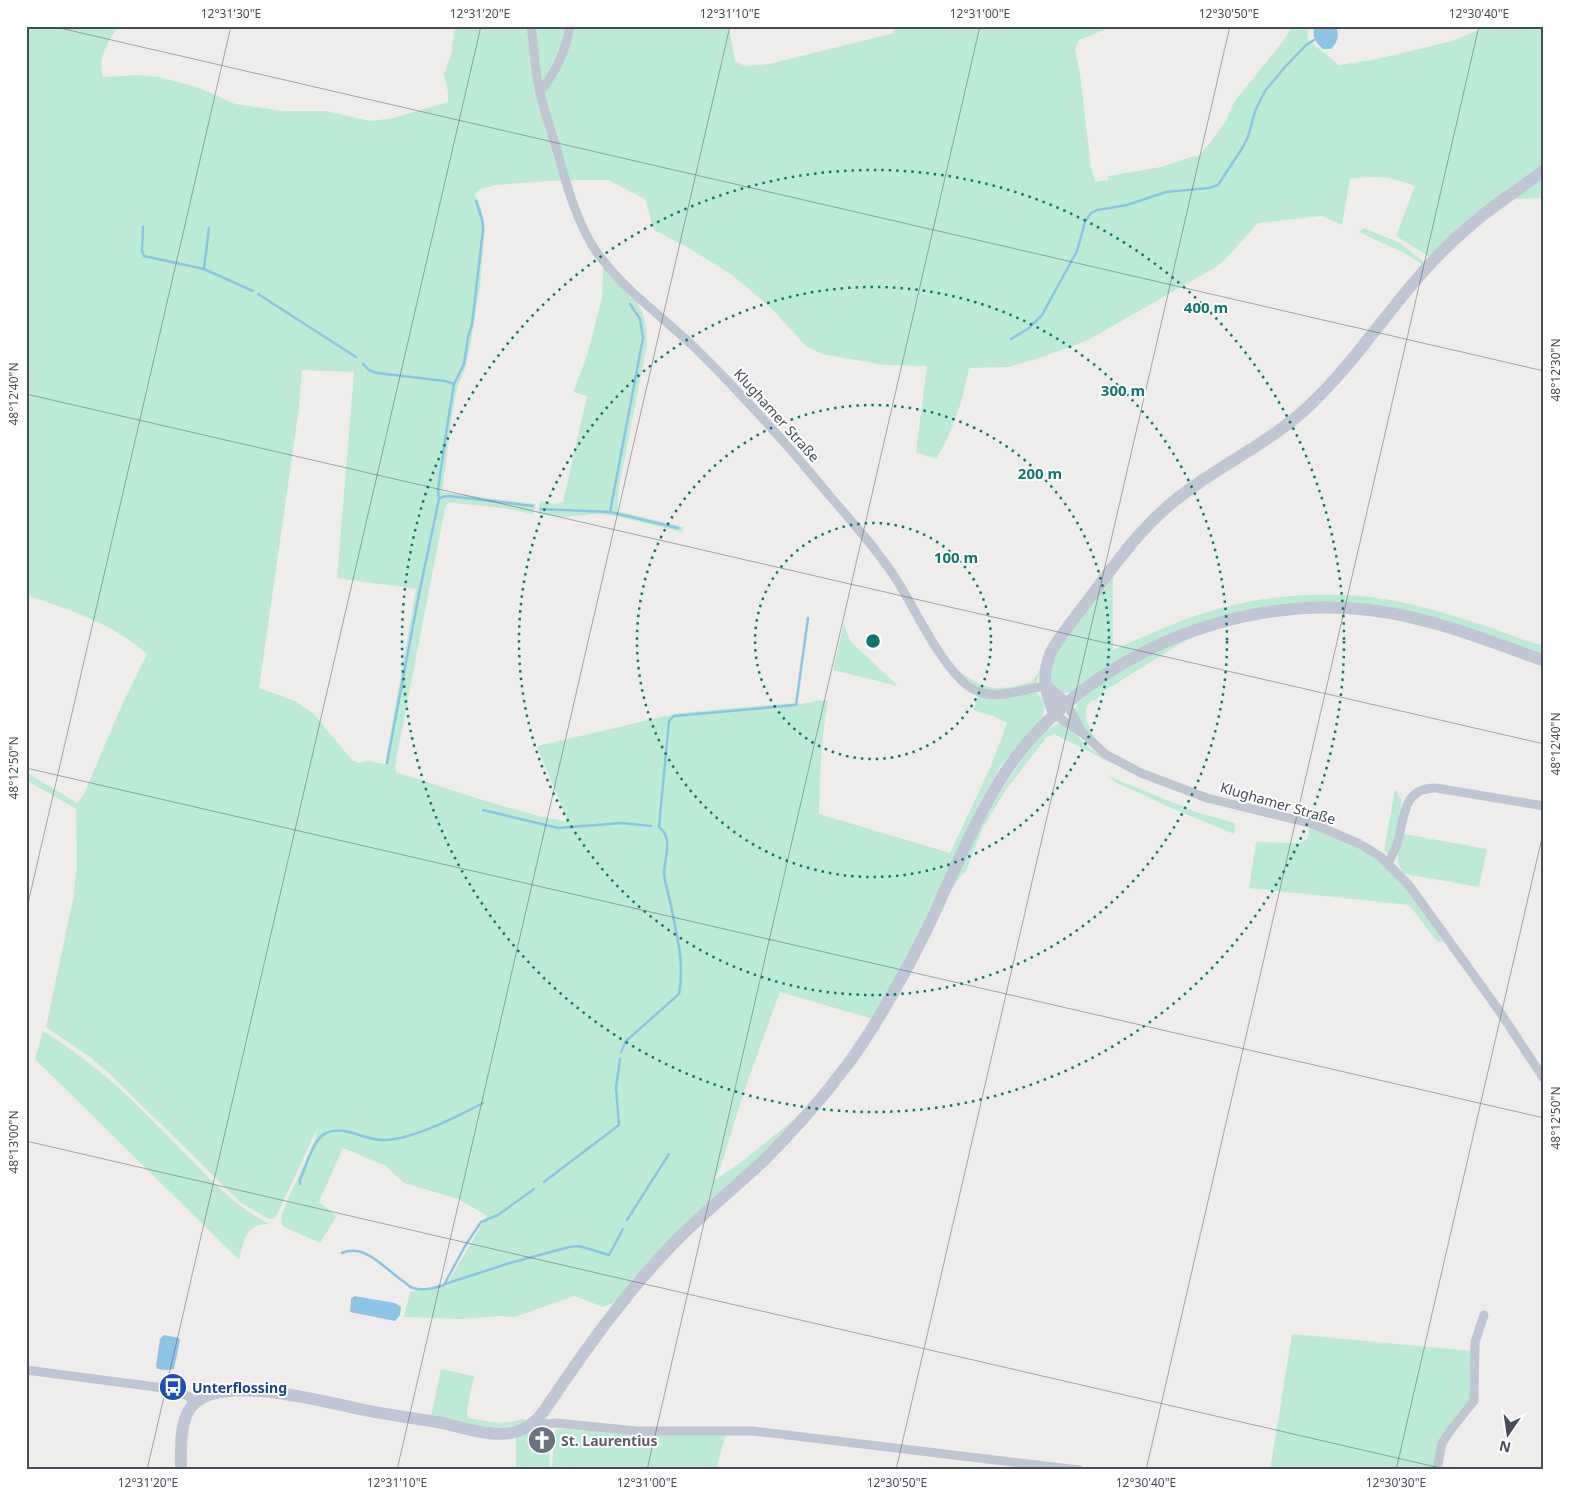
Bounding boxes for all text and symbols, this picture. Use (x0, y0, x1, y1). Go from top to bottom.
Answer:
text: 12°31'30"E (201, 5, 261, 22)
text: 12°31'20"E (450, 5, 510, 22)
text: 12°31'10"E (700, 5, 760, 22)
text: 12°31'00"E (950, 5, 1010, 22)
text: 12°30'50"E (1199, 5, 1259, 22)
text: 12°30'40"E (1449, 5, 1509, 22)
text: 400 m (1184, 297, 1228, 317)
text: 48°12'30"N (1547, 338, 1564, 402)
text: 48°12'40"N (5, 362, 22, 426)
street label: Klughamer Straße (730, 364, 824, 466)
text: 300 m (1101, 380, 1145, 400)
text: 200 m (1018, 463, 1062, 483)
text: 100 m (934, 547, 978, 567)
centre of rings (864, 632, 882, 650)
text: 48°12'40"N (1547, 712, 1564, 776)
text: 48°12'50"N (5, 736, 22, 800)
street label: Klughamer Straße (1218, 777, 1338, 829)
text: 48°12'50"N (1547, 1086, 1564, 1150)
text: 48°13'00"N (5, 1110, 22, 1174)
bus stop icon: Unterflossing (158, 1372, 188, 1402)
place label: Unterflossing (192, 1378, 287, 1397)
north arrow (1482, 1408, 1532, 1458)
church icon: St. Laurentius (527, 1425, 557, 1455)
place label: St. Laurentius (561, 1431, 658, 1450)
text: N (1497, 1437, 1513, 1458)
text: 12°31'20"E (118, 1474, 178, 1491)
text: 12°31'10"E (367, 1474, 427, 1491)
text: 12°31'00"E (617, 1474, 677, 1491)
text: 12°30'50"E (867, 1474, 927, 1491)
text: 12°30'40"E (1116, 1474, 1176, 1491)
text: 12°30'30"E (1366, 1474, 1426, 1491)

